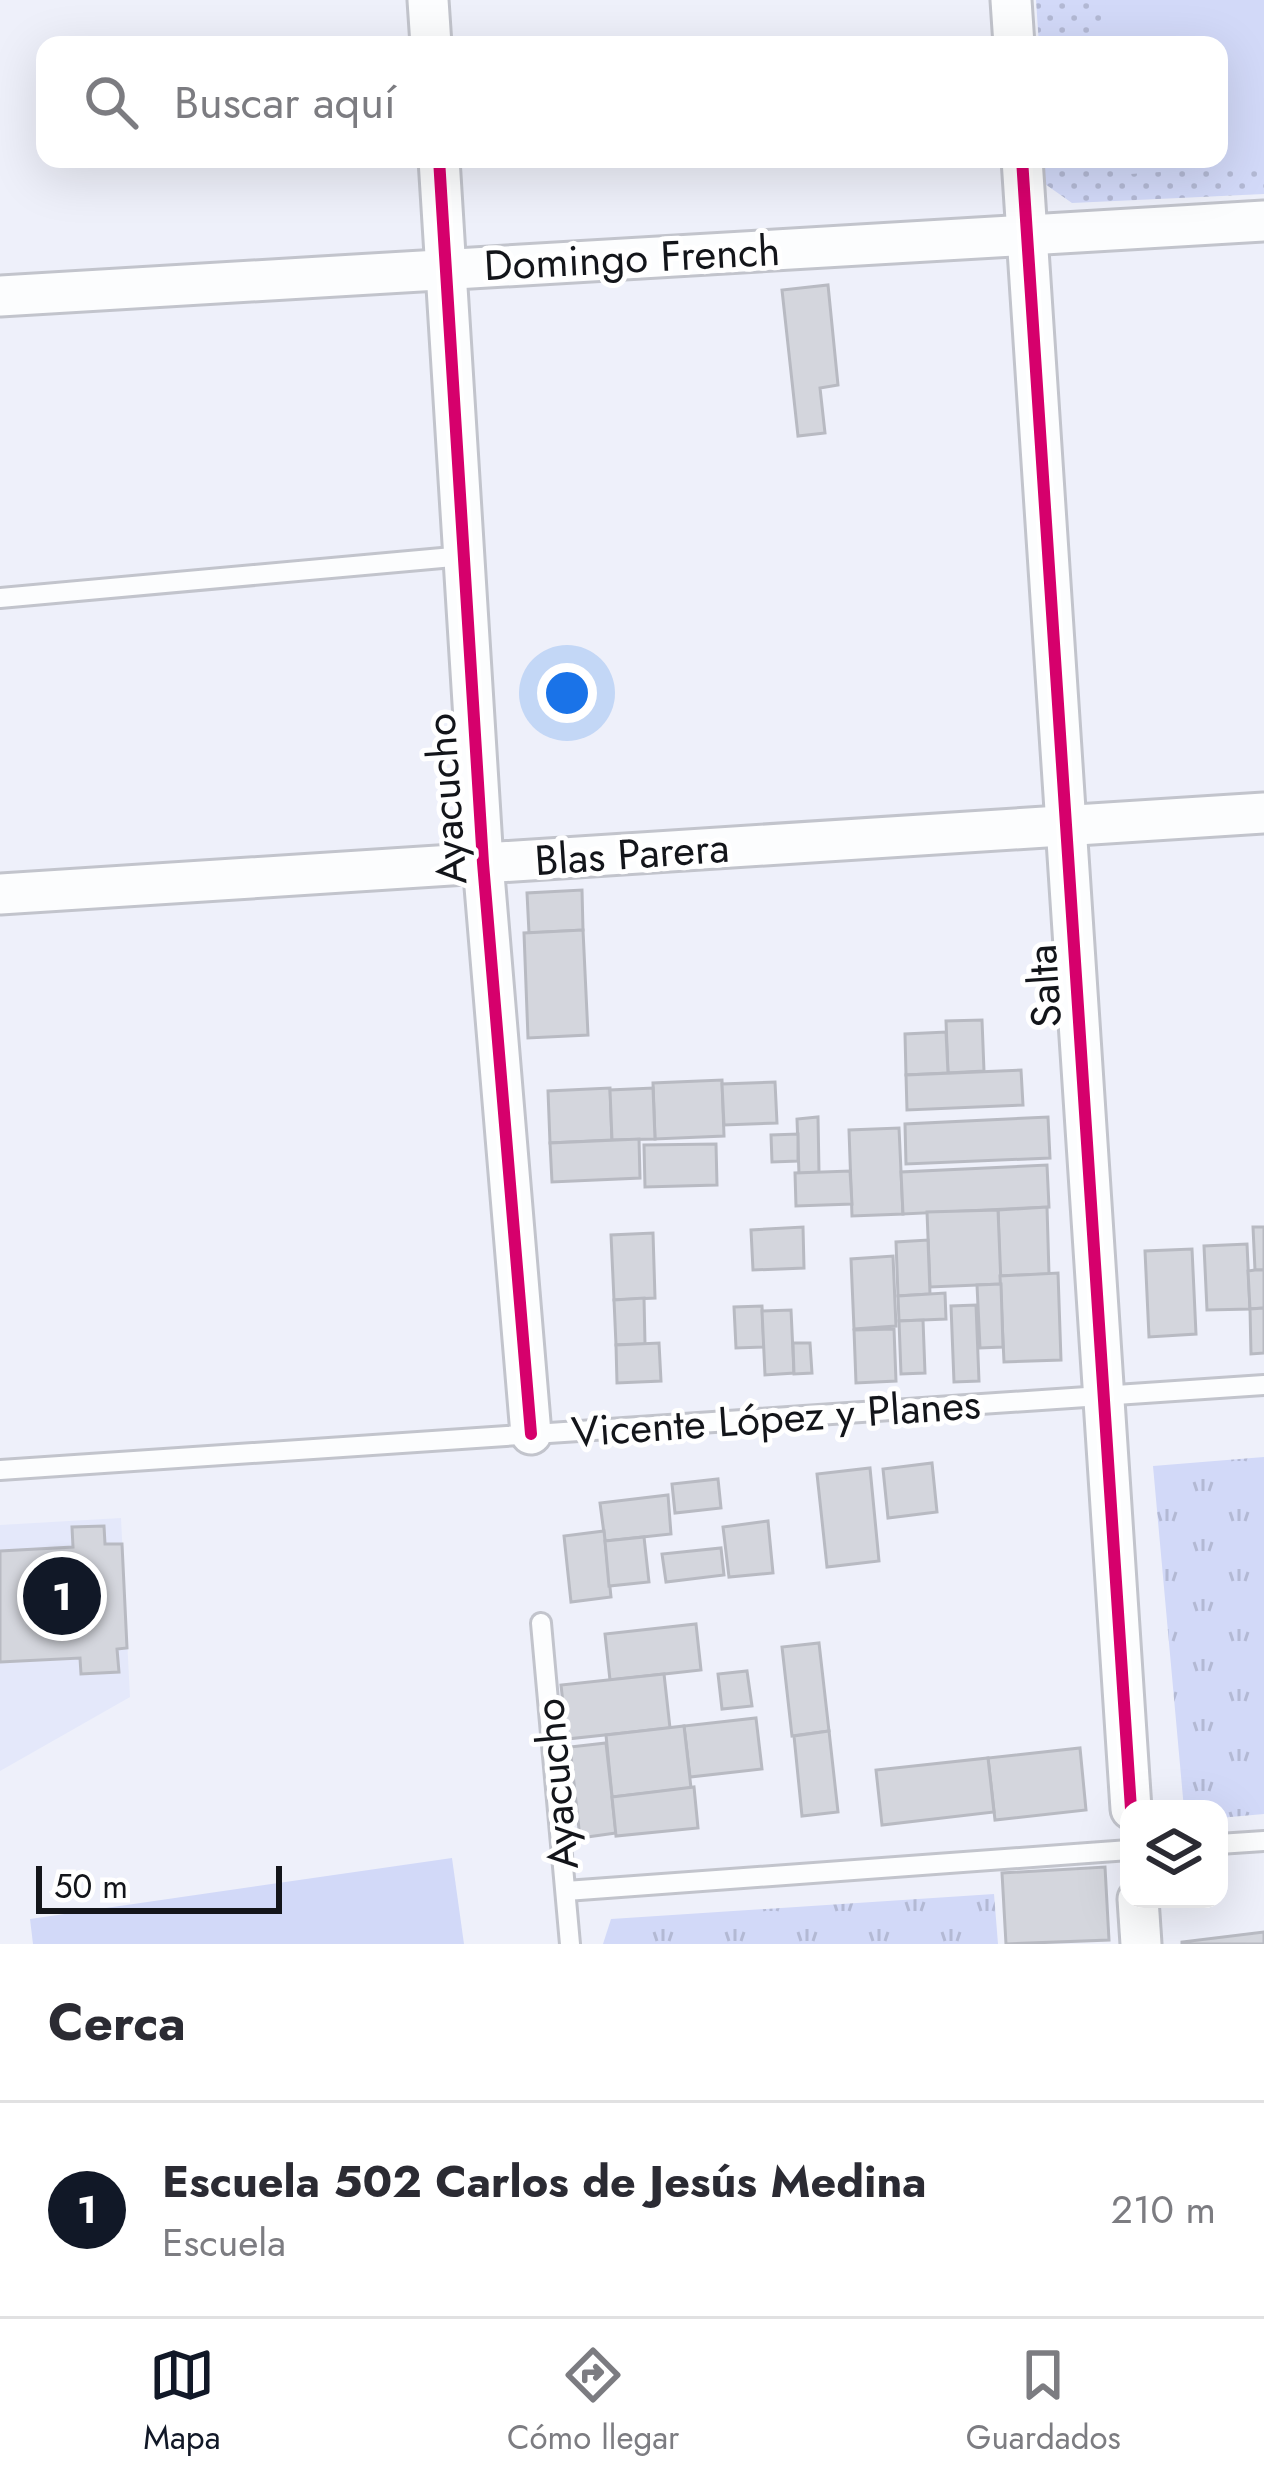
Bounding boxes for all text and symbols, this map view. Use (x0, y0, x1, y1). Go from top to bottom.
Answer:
search box (36, 36, 1228, 168)
icon: search (78, 69, 144, 135)
text: Buscar aquí (174, 70, 396, 135)
street label: Domingo French (482, 220, 782, 296)
your location (537, 663, 597, 723)
street label: Ayacucho (410, 711, 482, 887)
street label: Blas Parera (533, 817, 731, 891)
street label: Salta (1011, 942, 1077, 1030)
street label: Vicente López y Planes (569, 1373, 983, 1463)
pin: 1 (23, 1551, 101, 1641)
street label: Ayacucho (518, 1696, 594, 1872)
map controls (1120, 1800, 1228, 1908)
button: layers (1120, 1800, 1228, 1908)
scale bar (36, 1860, 282, 1913)
text: 50 m (54, 1863, 128, 1910)
text: Cerca (48, 1985, 186, 2059)
text: Escuela 502 Carlos de Jesús Medina (162, 2149, 927, 2214)
text: 1 (77, 2181, 97, 2238)
text: 210 m (1111, 2181, 1216, 2238)
text: Escuela (162, 2214, 286, 2271)
tab: Mapa (143, 2342, 221, 2461)
tab: Cómo llegar (507, 2342, 679, 2461)
tab: Guardados (966, 2342, 1121, 2461)

